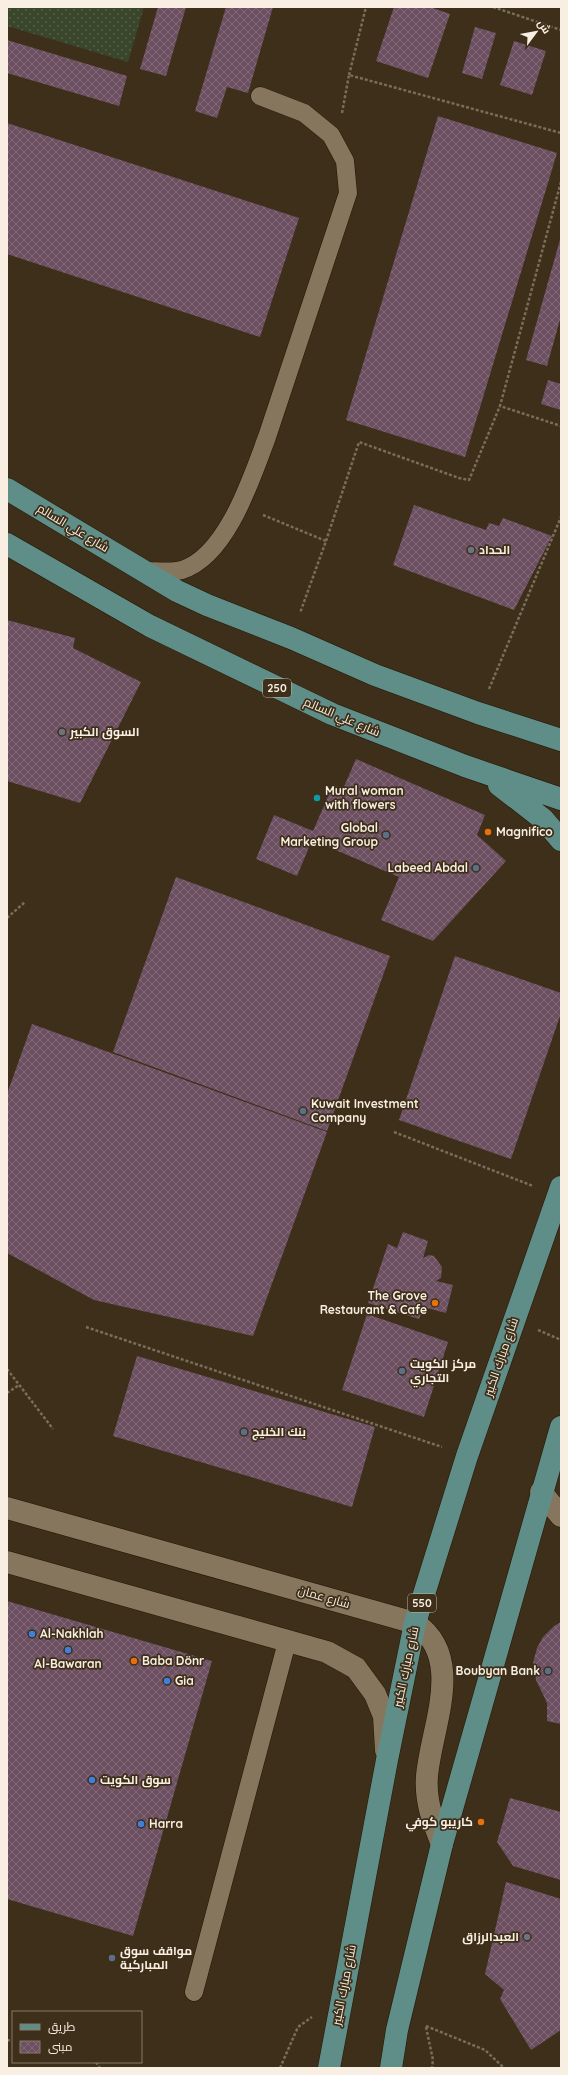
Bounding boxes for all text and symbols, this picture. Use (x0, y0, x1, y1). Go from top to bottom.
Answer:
north arrow (516, 12, 556, 52)
text: ش (535, 17, 554, 36)
street label: شارع علي السالم (33, 500, 112, 557)
place label: الحداد (479, 542, 510, 557)
marker: الحداد (466, 545, 476, 555)
road number: 250 (263, 679, 291, 697)
street label: شارع علي السالم (301, 694, 383, 742)
place label: السوق الكبير (69, 724, 139, 740)
marker: السوق الكبير (57, 727, 67, 737)
place label: Mural woman with flowers (325, 783, 404, 812)
marker: Mural woman with flowers (312, 793, 322, 803)
place label: Global Marketing Group (281, 820, 378, 849)
place label: Magnifico (496, 824, 553, 839)
marker: Magnifico (483, 827, 493, 837)
marker: Global Marketing Group (381, 830, 391, 840)
place label: Labeed Abdal (388, 860, 468, 875)
marker: Labeed Abdal (471, 863, 481, 873)
place label: Kuwait Investment Company (311, 1096, 419, 1125)
marker: Kuwait Investment Company (298, 1106, 308, 1116)
place label: The Grove Restaurant & Cafe (320, 1288, 427, 1317)
marker: The Grove Restaurant & Cafe (430, 1298, 440, 1308)
street label: شارع مبارك الكبير (480, 1315, 522, 1399)
place label: مركز الكويت التجاري (410, 1356, 476, 1388)
marker: مركز الكويت التجاري (397, 1366, 407, 1376)
place label: بنك الخليج (252, 1424, 306, 1441)
marker: بنك الخليج (239, 1427, 249, 1437)
street label: شارع عمان (296, 1582, 352, 1612)
road number: 550 (408, 1594, 436, 1612)
street label: شارع مبارك الكبير (389, 1625, 422, 1710)
place label: Al-Nakhlah (40, 1626, 104, 1641)
marker: Al-Nakhlah (27, 1629, 37, 1639)
marker: Al-Bawaran (63, 1645, 73, 1655)
place label: Baba Dönr (142, 1653, 204, 1668)
place label: Al-Bawaran (34, 1656, 102, 1671)
marker: Baba Dönr (129, 1656, 139, 1666)
place label: Boubyan Bank (456, 1663, 540, 1678)
marker: Boubyan Bank (543, 1666, 553, 1676)
place label: Gia (175, 1673, 194, 1688)
marker: Gia (162, 1676, 172, 1686)
place label: سوق الكويت (100, 1772, 171, 1788)
marker: سوق الكويت (87, 1775, 97, 1785)
place label: كاريبو كوفي (406, 1814, 473, 1832)
place label: Harra (149, 1816, 183, 1831)
marker: كاريبو كوفي (476, 1817, 486, 1827)
marker: Harra (136, 1819, 146, 1829)
place label: العبدالرزاق (462, 1929, 519, 1945)
marker: العبدالرزاق (522, 1932, 532, 1942)
place label: مواقف سوق المباركية (120, 1943, 192, 1973)
street label: شارع مبارك الكبير (328, 1943, 360, 2028)
marker: مواقف سوق المباركية (107, 1953, 117, 1963)
legend (12, 2011, 142, 2063)
text: طريق (48, 2019, 76, 2034)
text: مبنى (48, 2039, 73, 2054)

